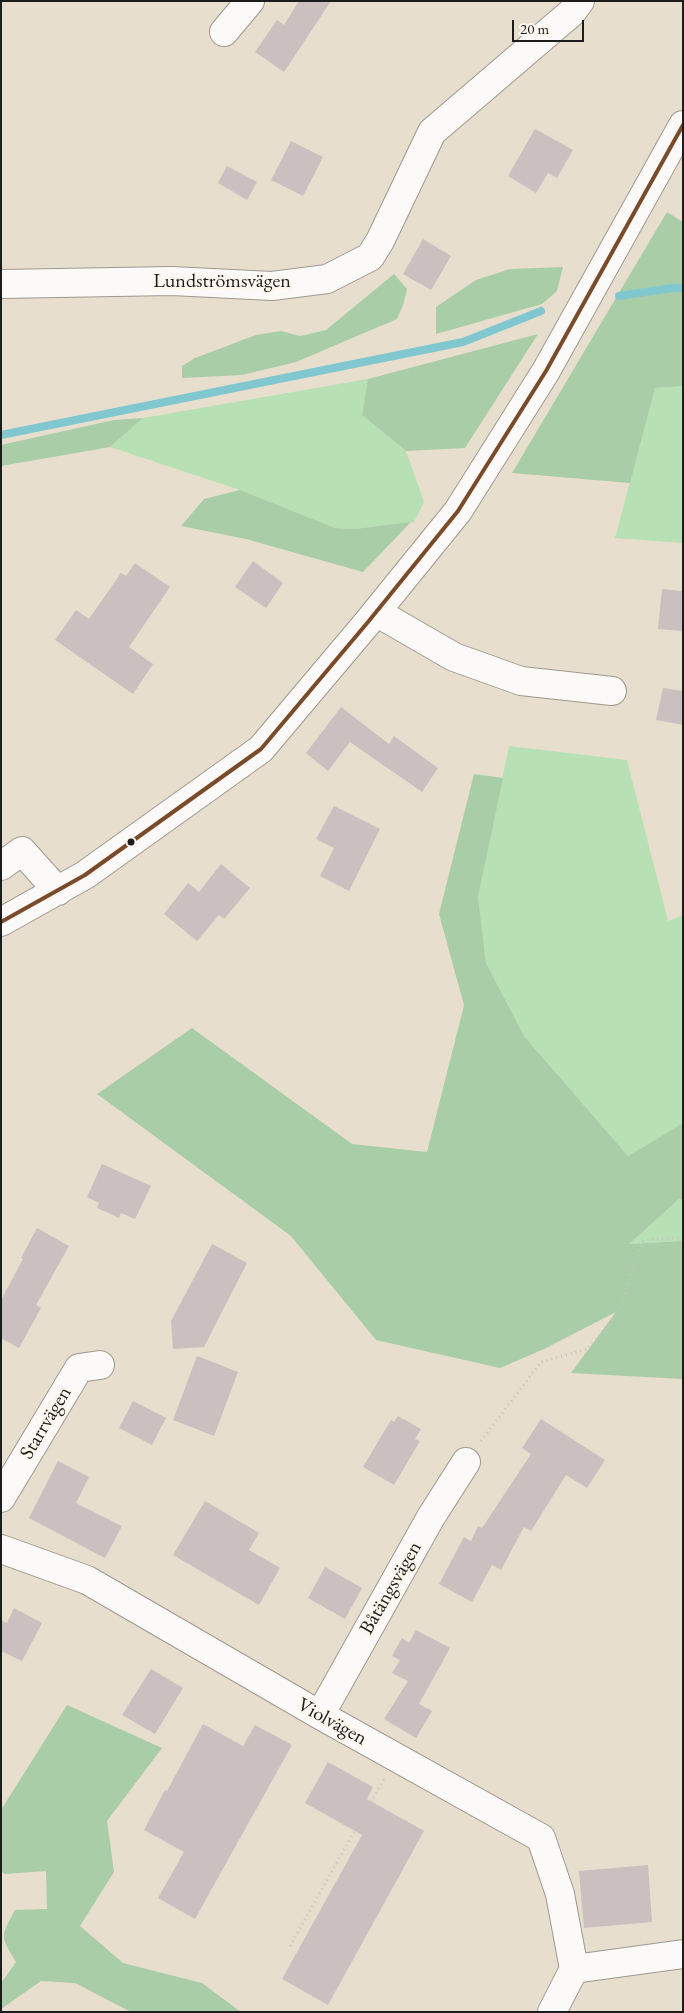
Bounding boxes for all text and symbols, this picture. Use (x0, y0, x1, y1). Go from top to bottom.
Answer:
scale bar (514, 10, 586, 42)
text: 20 m (520, 19, 549, 38)
street label: Lundströmsvägen (153, 270, 291, 294)
unlabelled marker (126, 837, 136, 847)
street label: Starrvägen (15, 1382, 77, 1464)
street label: Båtängsvägen (355, 1537, 427, 1639)
street label: Violvägen (293, 1693, 371, 1751)

